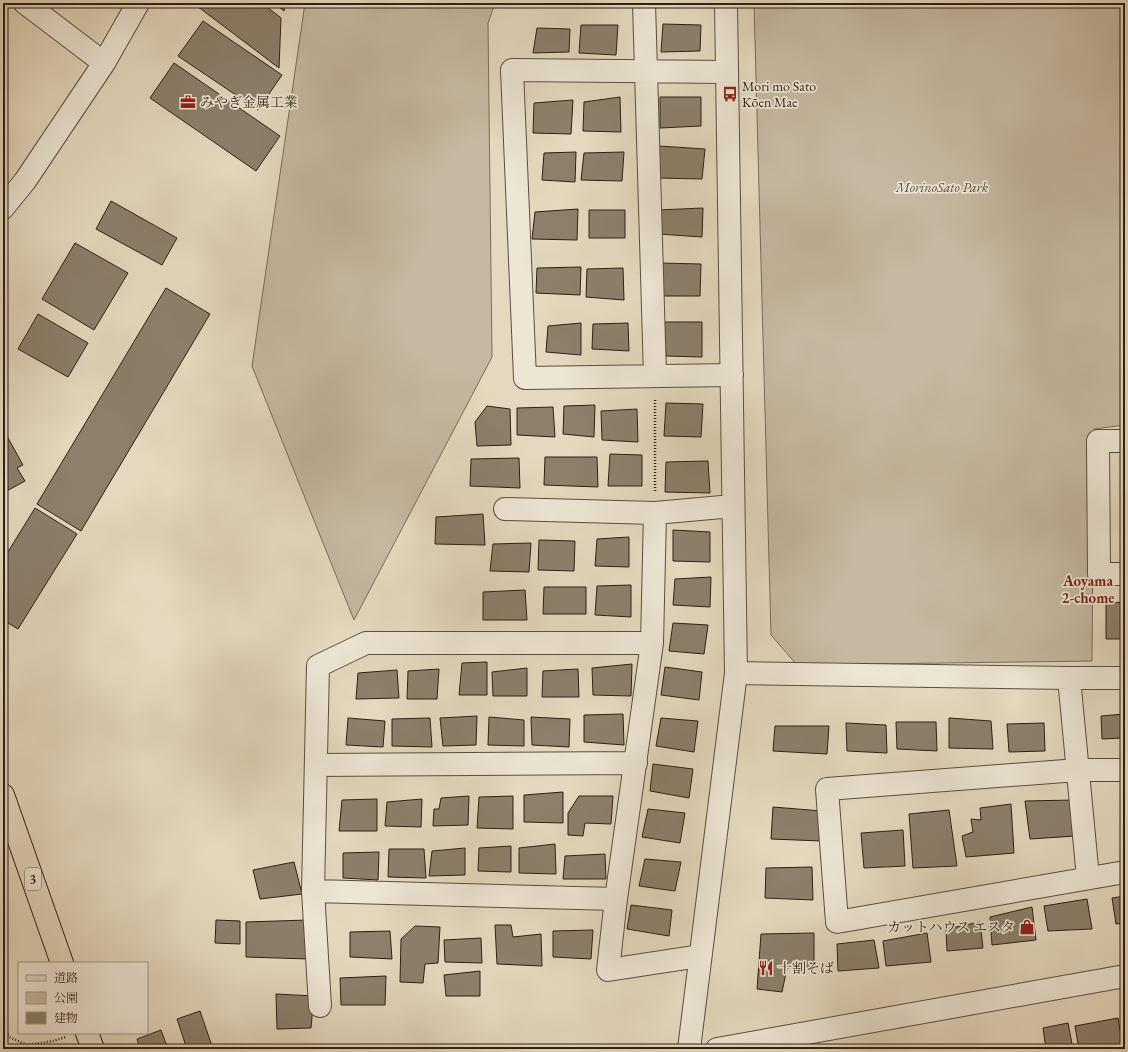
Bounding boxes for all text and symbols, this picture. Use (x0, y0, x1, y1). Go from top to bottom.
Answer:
place label: Mori mo Sato Kōen Mae (742, 77, 816, 111)
bus stop icon: Mori mo Sato Kōen Mae (721, 85, 739, 103)
office icon: みやぎ金属工業 (179, 93, 197, 111)
place label: みやぎ金属工業 (200, 93, 298, 111)
park label: MorinoSato Park (895, 178, 989, 196)
district label: Aoyama 2-chome (1061, 571, 1115, 607)
road number: 3 (25, 868, 41, 890)
place label: カットハウス エスタ (887, 918, 1015, 936)
shop icon: カットハウス エスタ (1018, 918, 1036, 936)
restaurant icon: 十割そば (757, 959, 775, 977)
place label: 十割そば (778, 959, 834, 977)
legend (18, 962, 148, 1034)
text: 道路 (54, 970, 78, 986)
text: 公園 (54, 990, 78, 1006)
text: 建物 (54, 1010, 78, 1026)

